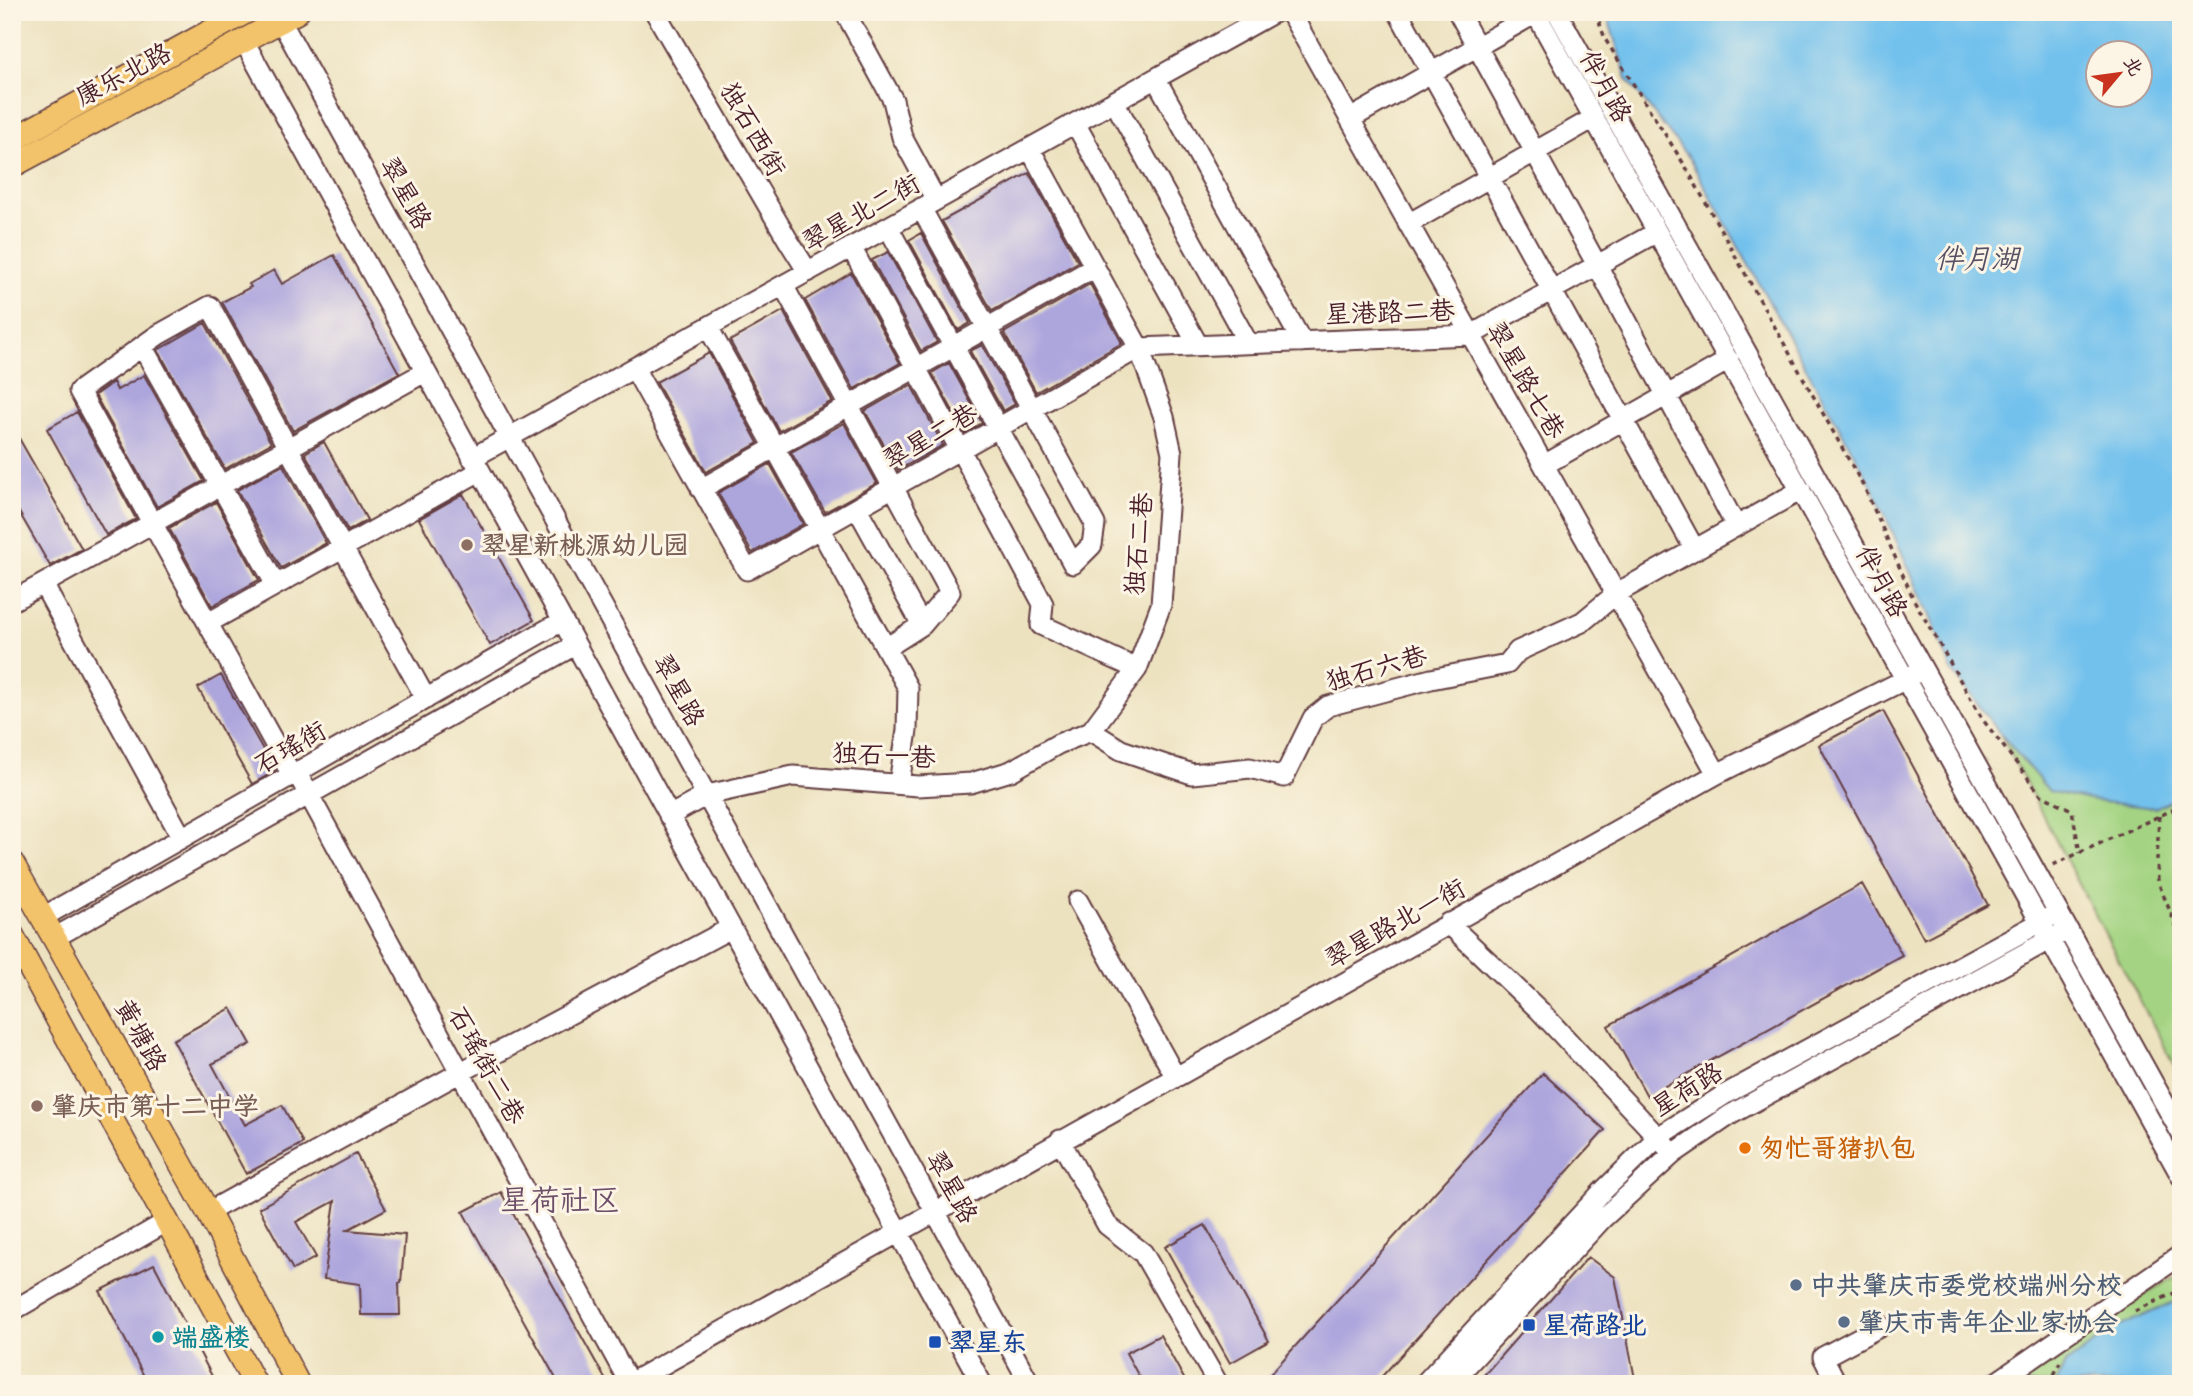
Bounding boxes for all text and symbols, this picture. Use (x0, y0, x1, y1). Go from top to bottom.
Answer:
street label: 康乐北路 (70, 36, 179, 118)
north arrow (2084, 38, 2154, 108)
street label: 伴月路 (1568, 45, 1638, 131)
text: 北 (2114, 53, 2147, 82)
street label: 独石西街 (708, 76, 792, 185)
street label: 翠星路 (368, 152, 438, 238)
street label: 翠星北二街 (797, 167, 929, 263)
water label: 伴月湖 (1935, 243, 2022, 283)
street label: 星港路二巷 (1325, 295, 1456, 336)
street label: 翠星路七巷 (1474, 316, 1571, 447)
street label: 翠星二巷 (877, 397, 986, 481)
street label: 独石二巷 (1119, 491, 1164, 598)
place label: 翠星新桃源幼儿园 (481, 530, 689, 567)
marker: 翠星新桃源幼儿园 (459, 537, 475, 553)
street label: 伴月路 (1844, 540, 1914, 626)
street label: 独石六巷 (1322, 639, 1432, 703)
street label: 翠星路 (641, 649, 711, 735)
street label: 石瑶街 (249, 715, 335, 786)
street label: 独石一巷 (831, 737, 937, 780)
street label: 翠星路北一街 (1320, 872, 1474, 980)
street label: 黄塘路 (103, 994, 173, 1080)
street label: 石瑶街二巷 (436, 1001, 532, 1133)
street label: 星荷路 (1646, 1056, 1732, 1128)
place label: 肇庆市第十二中学 (51, 1091, 259, 1128)
marker: 肇庆市第十二中学 (29, 1098, 45, 1114)
place label: 匆忙哥猪扒包 (1759, 1133, 1915, 1170)
marker: 匆忙哥猪扒包 (1737, 1140, 1753, 1156)
street label: 翠星路 (914, 1146, 984, 1232)
district label: 星荷社区 (500, 1183, 620, 1226)
place label: 中共肇庆市委党校端州分校 (1810, 1270, 2122, 1307)
marker: 中共肇庆市委党校端州分校 (1788, 1277, 1804, 1293)
place label: 肇庆市青年企业家协会 (1858, 1307, 2118, 1344)
place label: 星荷路北 (1543, 1310, 1647, 1347)
marker: 肇庆市青年企业家协会 (1836, 1314, 1852, 1330)
marker: 星荷路北 (1521, 1317, 1537, 1333)
place label: 端盛楼 (172, 1322, 250, 1359)
place label: 翠星东 (949, 1327, 1027, 1364)
marker: 端盛楼 (150, 1329, 166, 1345)
marker: 翠星东 (927, 1334, 943, 1350)

